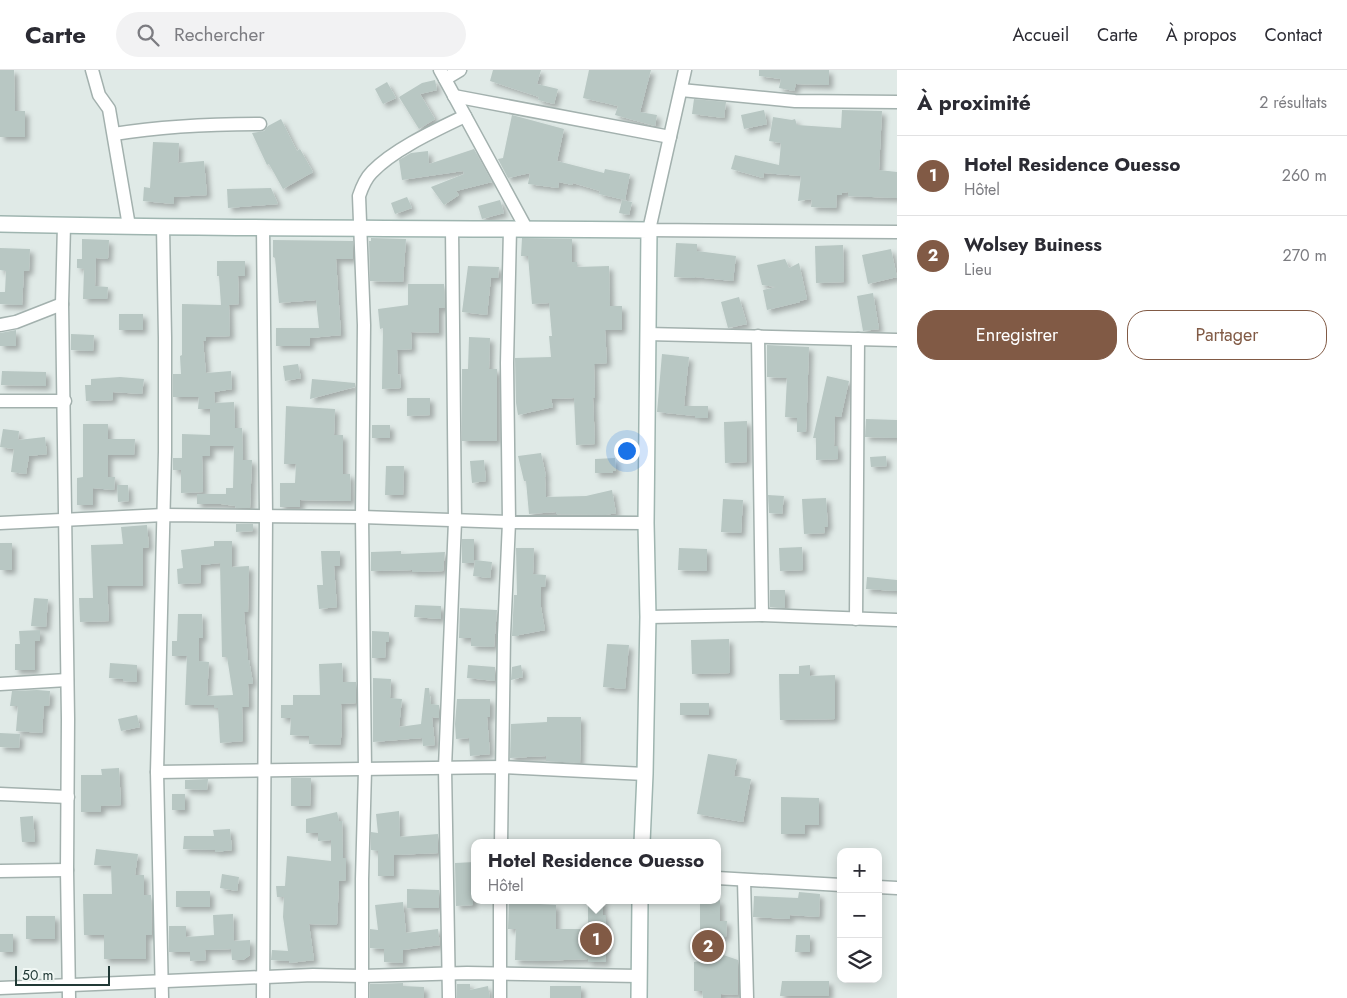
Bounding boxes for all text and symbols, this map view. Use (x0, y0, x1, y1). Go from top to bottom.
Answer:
search box (116, 12, 466, 57)
text: Carte (25, 17, 86, 52)
icon: search (134, 21, 162, 49)
text: Rechercher (174, 21, 265, 48)
text: Accueil (1012, 22, 1069, 48)
text: Carte (1097, 22, 1138, 48)
text: À propos (1166, 22, 1236, 48)
text: Contact (1264, 22, 1322, 48)
text: À proximité (917, 88, 1031, 118)
text: 2 résultats (1259, 91, 1327, 114)
text: Hotel Residence Ouesso (964, 151, 1180, 178)
text: 1 (929, 164, 937, 187)
text: 260 m (1282, 164, 1327, 187)
text: Hôtel (964, 178, 1000, 201)
text: Wolsey Buiness (964, 231, 1102, 258)
text: 2 (928, 244, 938, 267)
text: 270 m (1283, 244, 1327, 267)
text: Lieu (964, 258, 992, 281)
button: Enregistrer (917, 310, 1117, 360)
button: Partager (1127, 310, 1327, 360)
your location (614, 438, 640, 464)
popup (471, 839, 721, 904)
text: Hotel Residence Ouesso (488, 847, 704, 874)
map controls (837, 848, 882, 983)
button: + (837, 848, 882, 893)
text: Hôtel (488, 874, 524, 897)
button: − (837, 893, 882, 938)
pin: 1 (580, 920, 612, 958)
pin: 2 (692, 927, 724, 965)
button: layers (837, 938, 882, 983)
scale bar (15, 963, 110, 986)
text: 50 m (22, 965, 53, 985)

